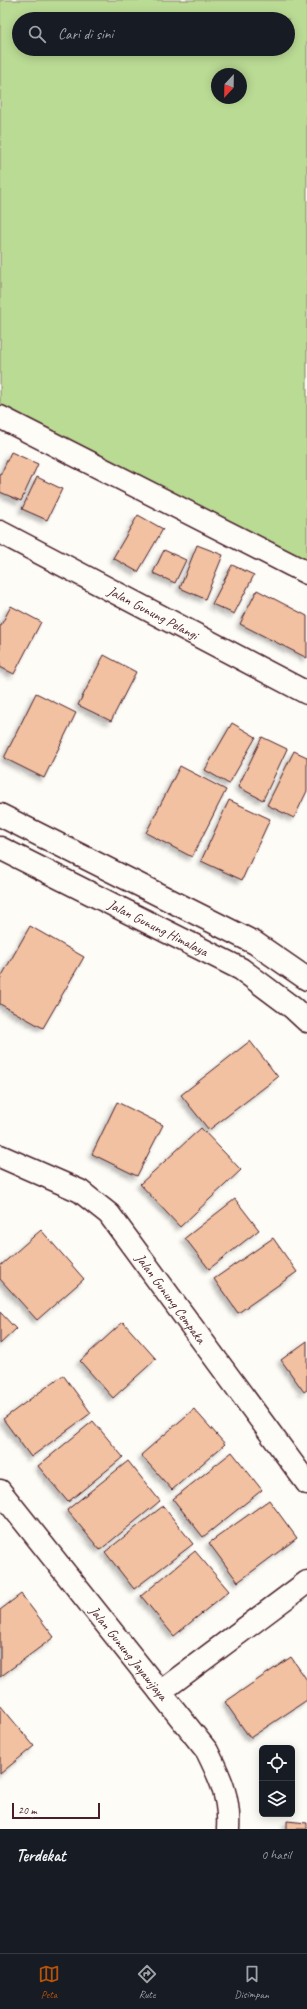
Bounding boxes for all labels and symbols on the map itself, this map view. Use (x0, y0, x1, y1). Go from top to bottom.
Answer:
north arrow (211, 68, 247, 104)
street label: Jalan Gunung Pelangi (104, 582, 203, 645)
street label: Jalan Gunung Himalaya (104, 895, 212, 961)
street label: Jalan Gunung Cempaka (131, 1249, 210, 1348)
street label: Jalan Gunung Jayawijaya (85, 1602, 172, 1705)
scale bar (12, 1801, 100, 1820)

